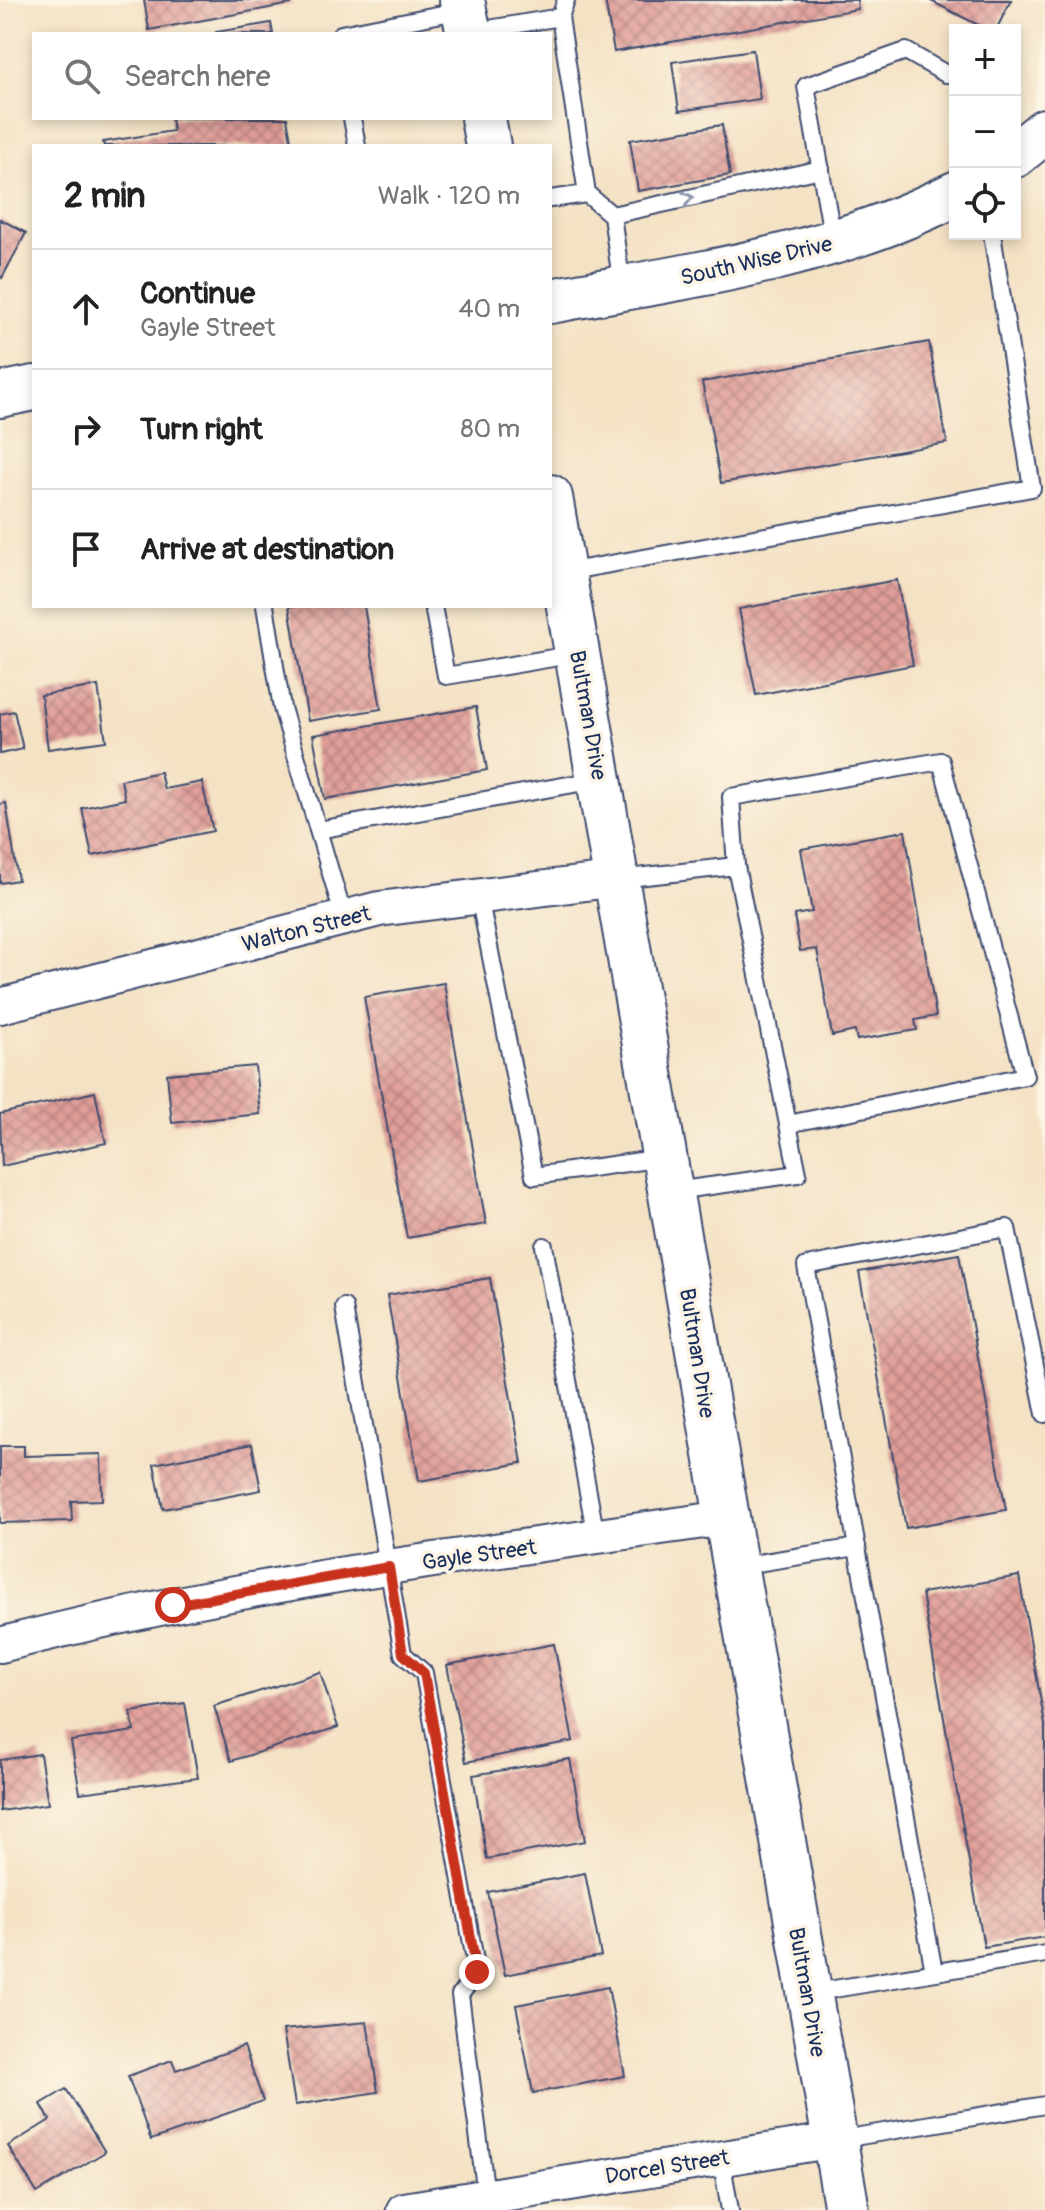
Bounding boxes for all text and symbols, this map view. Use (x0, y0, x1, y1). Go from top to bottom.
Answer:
map controls (949, 24, 1021, 240)
button: + (949, 24, 1021, 96)
search box (32, 32, 552, 120)
icon: search (60, 54, 104, 98)
text: Search here (124, 58, 271, 95)
button: − (949, 96, 1021, 168)
button: locate (949, 168, 1021, 240)
text: 2 min (64, 175, 146, 218)
text: Walk · 120 m (378, 180, 520, 212)
one-way arrow (681, 190, 695, 207)
street label: South Wise Drive (678, 230, 835, 292)
text: Continue (140, 275, 255, 312)
icon: ahead (64, 287, 108, 331)
text: 40 m (458, 293, 520, 325)
text: Gayle Street (140, 312, 276, 344)
icon: right (64, 407, 108, 451)
text: Turn right (140, 411, 263, 448)
text: 80 m (460, 413, 520, 445)
icon: arrive (64, 527, 108, 571)
text: Arrive at destination (140, 531, 394, 568)
street label: Bultman Drive (563, 648, 613, 782)
street label: Walton Street (239, 899, 374, 958)
street label: Bultman Drive (673, 1286, 721, 1420)
street label: Gayle Street (420, 1533, 538, 1577)
route start (155, 1587, 191, 1623)
street label: Bultman Drive (782, 1925, 832, 2059)
route end (459, 1954, 495, 1990)
street label: Dorcel Street (603, 2143, 731, 2191)

